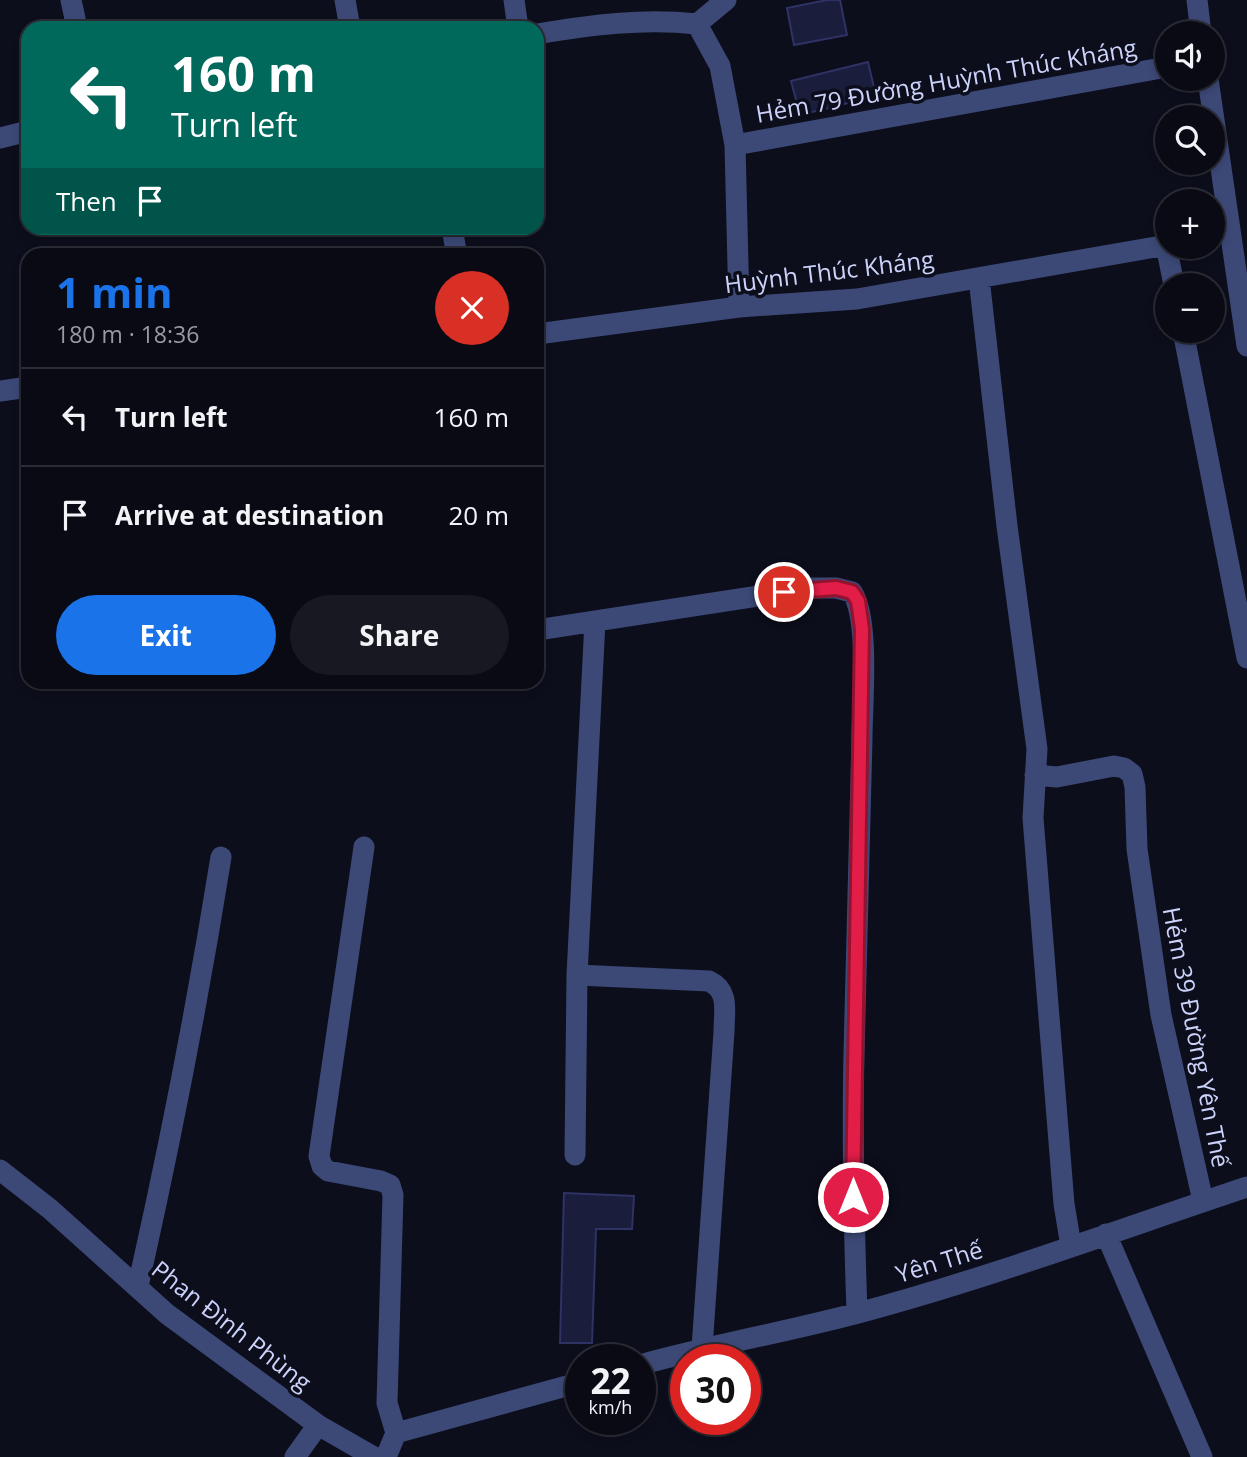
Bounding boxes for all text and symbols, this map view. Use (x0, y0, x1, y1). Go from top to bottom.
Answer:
map controls (1155, 21, 1225, 343)
button: sound (1155, 21, 1225, 91)
street label: Hẻm 79 Đường Huỳnh Thúc Kháng (753, 30, 1139, 130)
text: 160 m (171, 40, 316, 106)
icon: left (56, 49, 147, 140)
text: Turn left (171, 103, 297, 146)
button: search (1155, 105, 1225, 175)
icon: arrive (131, 182, 169, 220)
text: Then (56, 183, 117, 219)
button: + (1155, 189, 1225, 259)
street label: Huỳnh Thúc Kháng (722, 242, 936, 300)
text: 1 min (56, 263, 173, 320)
button: close (435, 271, 509, 345)
button: − (1155, 273, 1225, 343)
text: 180 m · 18:36 (56, 318, 199, 350)
icon: left (56, 398, 94, 436)
text: Turn left (115, 399, 227, 435)
text: 160 m (434, 399, 509, 435)
icon: arrive (56, 496, 94, 534)
text: Arrive at destination (115, 497, 384, 533)
text: 20 m (448, 497, 509, 533)
pin (754, 562, 814, 622)
icon: arrive (765, 573, 803, 611)
button: Exit (56, 595, 276, 675)
button: Share (290, 595, 509, 675)
street label: Hẻm 39 Đường Yên Thế (1156, 904, 1239, 1170)
position arrow (816, 1160, 890, 1234)
street label: Yên Thế (891, 1232, 987, 1290)
street label: Phan Đình Phùng (145, 1252, 319, 1398)
speed limit sign: 30 (670, 1344, 761, 1435)
text: 22 (590, 1357, 631, 1404)
text: km/h (589, 1395, 632, 1419)

